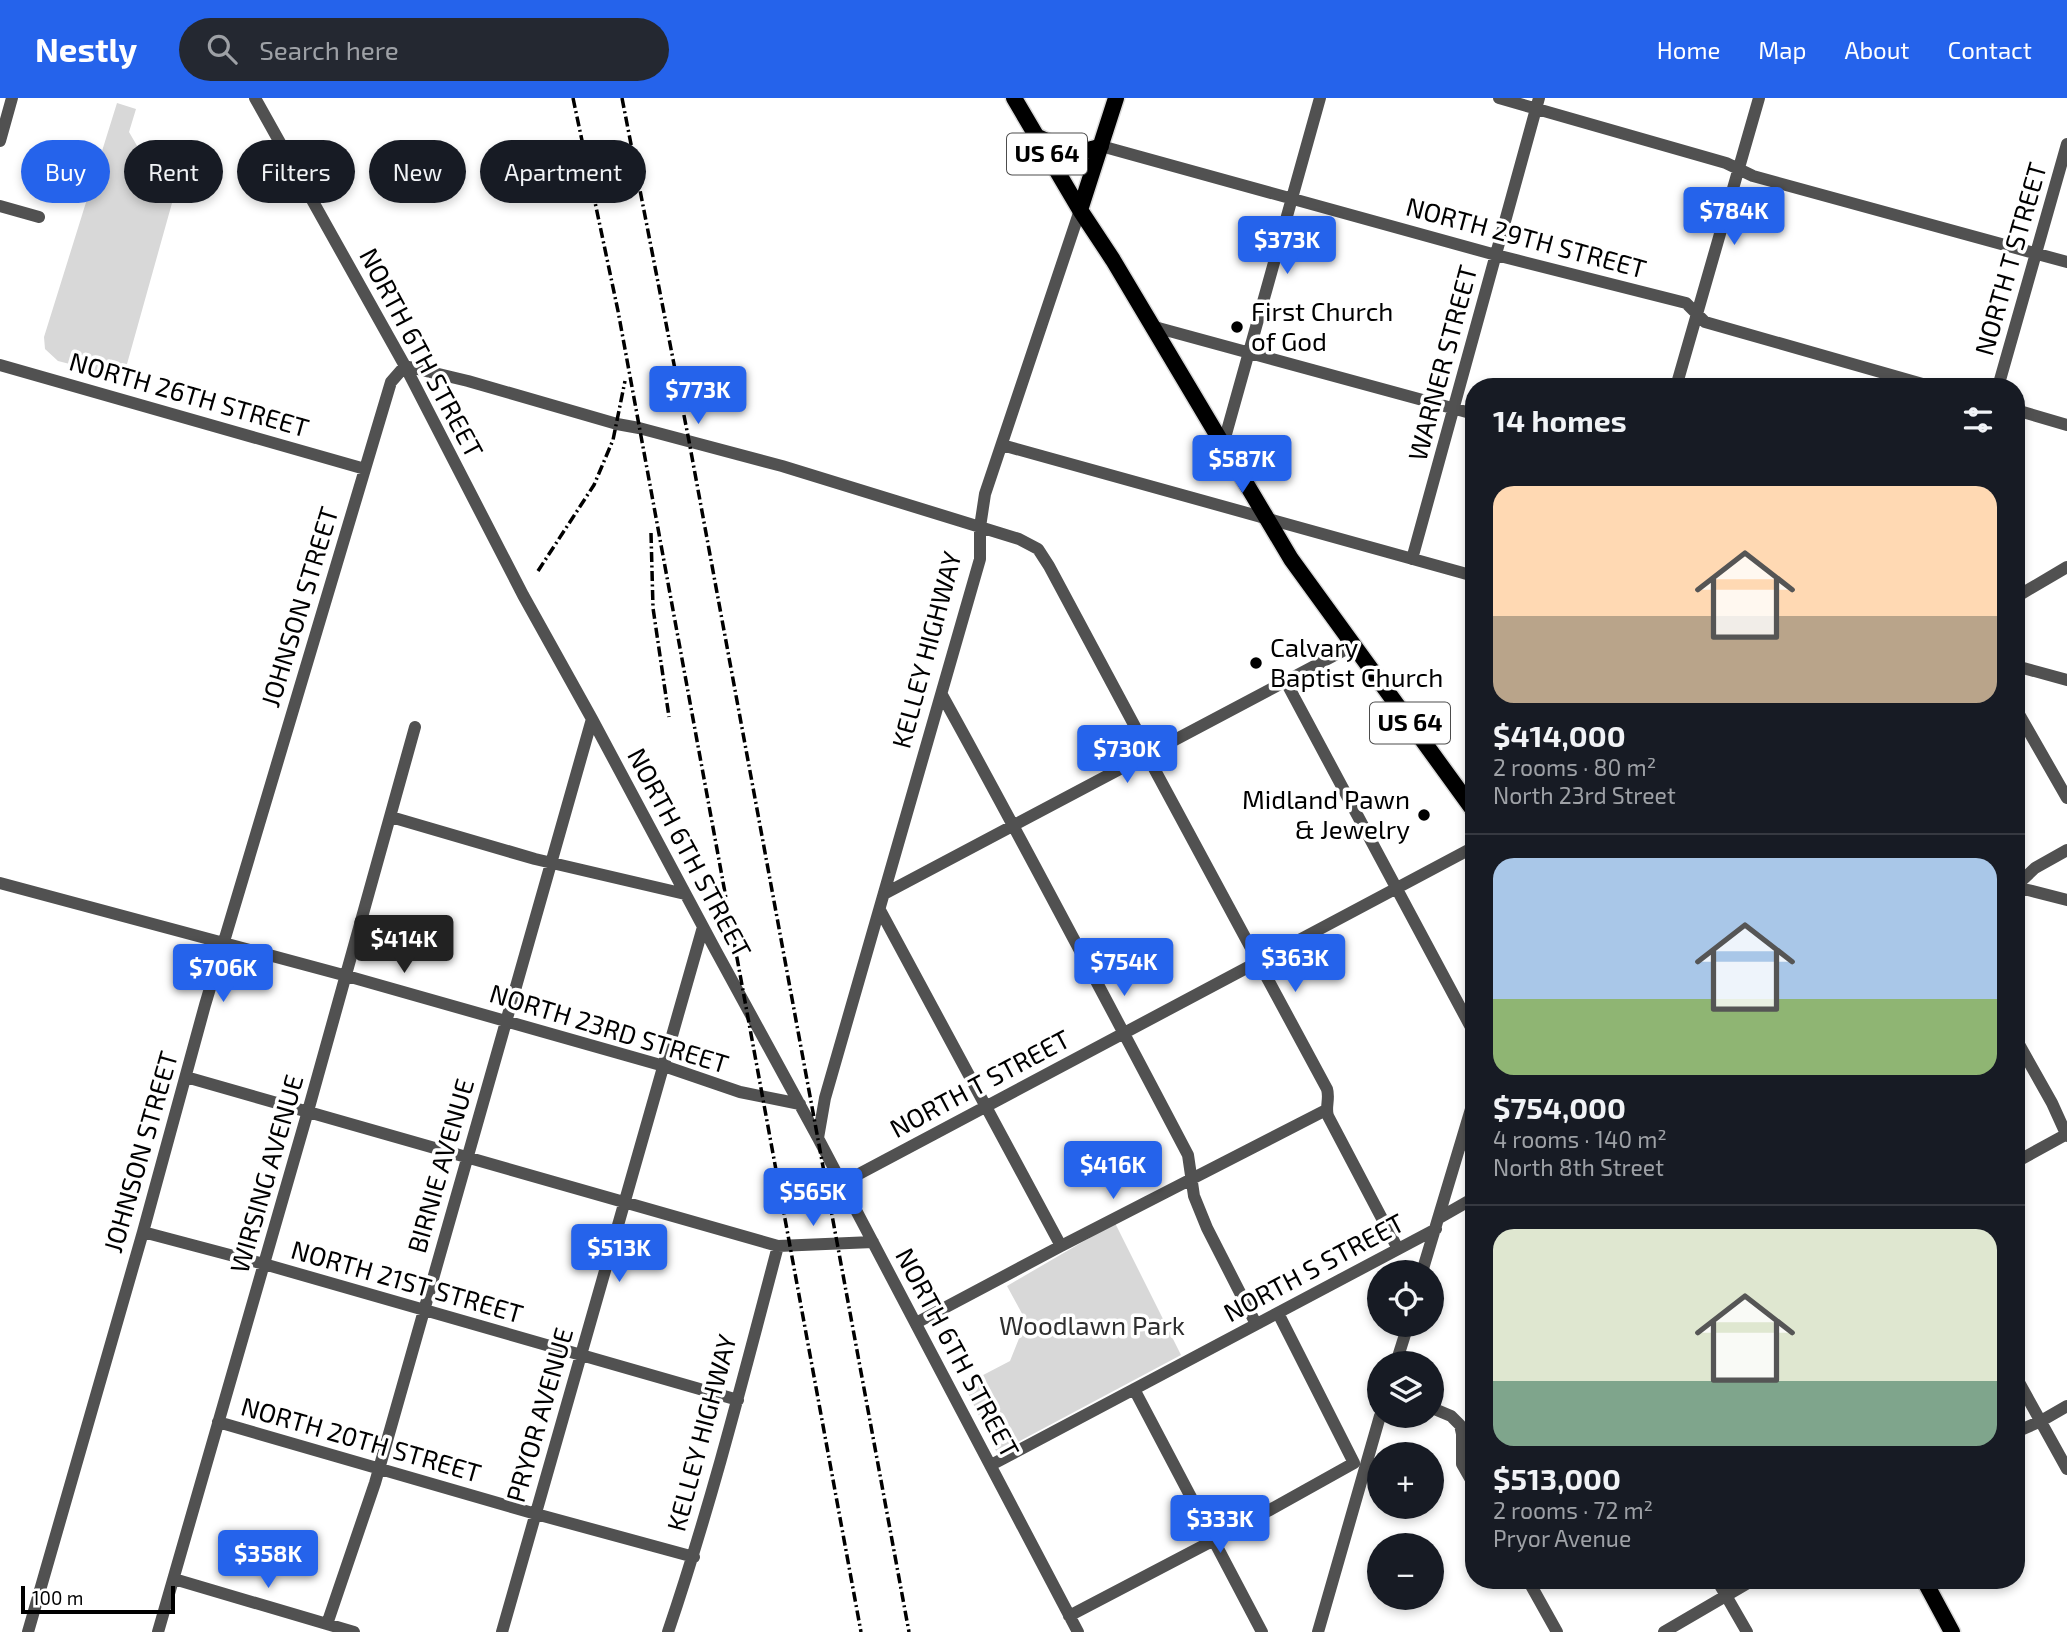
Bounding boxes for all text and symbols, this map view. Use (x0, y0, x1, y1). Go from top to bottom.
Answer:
search box (179, 18, 669, 81)
text: Nestly (35, 29, 137, 69)
icon: search (203, 30, 241, 68)
text: Search here (259, 34, 399, 65)
text: Home (1657, 35, 1720, 64)
text: Map (1758, 35, 1806, 64)
text: About (1844, 35, 1910, 64)
text: Contact (1948, 35, 2032, 64)
road number: US 64 (1007, 134, 1087, 174)
chip: Buy (21, 140, 110, 203)
chip: Rent (124, 140, 223, 203)
chip: Filters (237, 140, 355, 203)
chip: New (369, 140, 466, 203)
chip: Apartment (480, 140, 646, 203)
street label: NORTH T STREET (1967, 158, 2052, 359)
pin: $784K (1685, 188, 1783, 247)
street label: NORTH 29TH STREET (1403, 190, 1650, 284)
text: $784K (1699, 196, 1769, 224)
pin: $373K (1238, 216, 1336, 276)
text: $373K (1254, 225, 1320, 253)
street label: NORTH 6TH STREET (354, 242, 491, 462)
street label: WARNER STREET (1401, 261, 1483, 464)
place label: First Church of God (1251, 295, 1393, 356)
marker: First Church of God (1229, 319, 1245, 335)
street label: NORTH 26TH STREET (66, 345, 313, 443)
pin: $773K (649, 366, 747, 426)
text: $773K (665, 375, 731, 403)
icon: filters (1959, 401, 1997, 439)
text: 14 homes (1493, 402, 1627, 438)
pin: $587K (1193, 436, 1291, 495)
text: $587K (1208, 444, 1276, 472)
street label: JOHNSON STREET (253, 503, 344, 711)
icon: home (1682, 532, 1808, 658)
street label: KELLEY HIGHWAY (884, 548, 967, 751)
place label: Calvary Baptist Church (1270, 631, 1443, 692)
marker: Calvary Baptist Church (1248, 655, 1264, 671)
road number: US 64 (1370, 702, 1450, 744)
text: $414,000 (1493, 717, 1626, 753)
pin: $730K (1078, 726, 1176, 785)
text: $730K (1093, 734, 1161, 762)
street label: NORTH 6TH STREET (622, 742, 759, 962)
text: 2 rooms · 80 m² (1493, 753, 1656, 781)
text: North 23rd Street (1493, 781, 1676, 809)
place label: Midland Pawn & Jewelry (1242, 783, 1410, 844)
marker: Midland Pawn & Jewelry (1416, 807, 1432, 823)
icon: home (1682, 904, 1808, 1030)
pin: $414K (355, 916, 453, 975)
text: $414K (370, 924, 438, 952)
pin: $363K (1246, 934, 1344, 994)
pin: $754K (1075, 939, 1173, 998)
text: $363K (1261, 943, 1329, 971)
pin: $706K (174, 944, 272, 1004)
text: $754K (1090, 947, 1158, 975)
text: $706K (189, 953, 257, 981)
street label: NORTH 23RD STREET (486, 976, 733, 1079)
street label: NORTH T STREET (884, 1022, 1075, 1143)
street label: JOHNSON STREET (96, 1047, 183, 1256)
street label: WIRSING AVENUE (222, 1071, 309, 1276)
street label: BIRNIE AVENUE (400, 1075, 479, 1256)
text: $754,000 (1493, 1089, 1626, 1125)
text: 4 rooms · 140 m² (1493, 1125, 1667, 1153)
pin: $416K (1064, 1142, 1162, 1201)
text: $416K (1080, 1150, 1146, 1178)
text: North 8th Street (1493, 1153, 1664, 1181)
pin: $565K (764, 1168, 862, 1228)
text: $565K (780, 1177, 846, 1205)
street label: NORTH S STREET (1218, 1206, 1409, 1327)
pin: $513K (570, 1224, 668, 1284)
street label: NORTH 21ST STREET (288, 1233, 527, 1328)
text: $513K (587, 1233, 651, 1261)
street label: NORTH 6TH STREET (890, 1242, 1027, 1462)
map controls (1367, 1260, 1444, 1610)
button: locate (1367, 1260, 1444, 1337)
icon: home (1682, 1275, 1808, 1401)
park label: Woodlawn Park (999, 1309, 1185, 1340)
street label: PRYOR AVENUE (499, 1324, 578, 1505)
street label: KELLEY HIGHWAY (659, 1331, 742, 1534)
button: layers (1367, 1351, 1444, 1428)
street label: NORTH 20TH STREET (238, 1389, 485, 1488)
button: + (1367, 1442, 1444, 1519)
text: $513,000 (1493, 1460, 1621, 1496)
pin: $333K (1171, 1496, 1269, 1555)
text: 2 rooms · 72 m² (1493, 1496, 1653, 1524)
text: $333K (1186, 1504, 1254, 1532)
text: Pryor Avenue (1493, 1524, 1631, 1552)
pin: $358K (219, 1530, 317, 1590)
button: − (1367, 1533, 1444, 1610)
text: $358K (234, 1539, 302, 1567)
scale bar (21, 1583, 175, 1615)
text: 100 m (32, 1586, 83, 1609)

